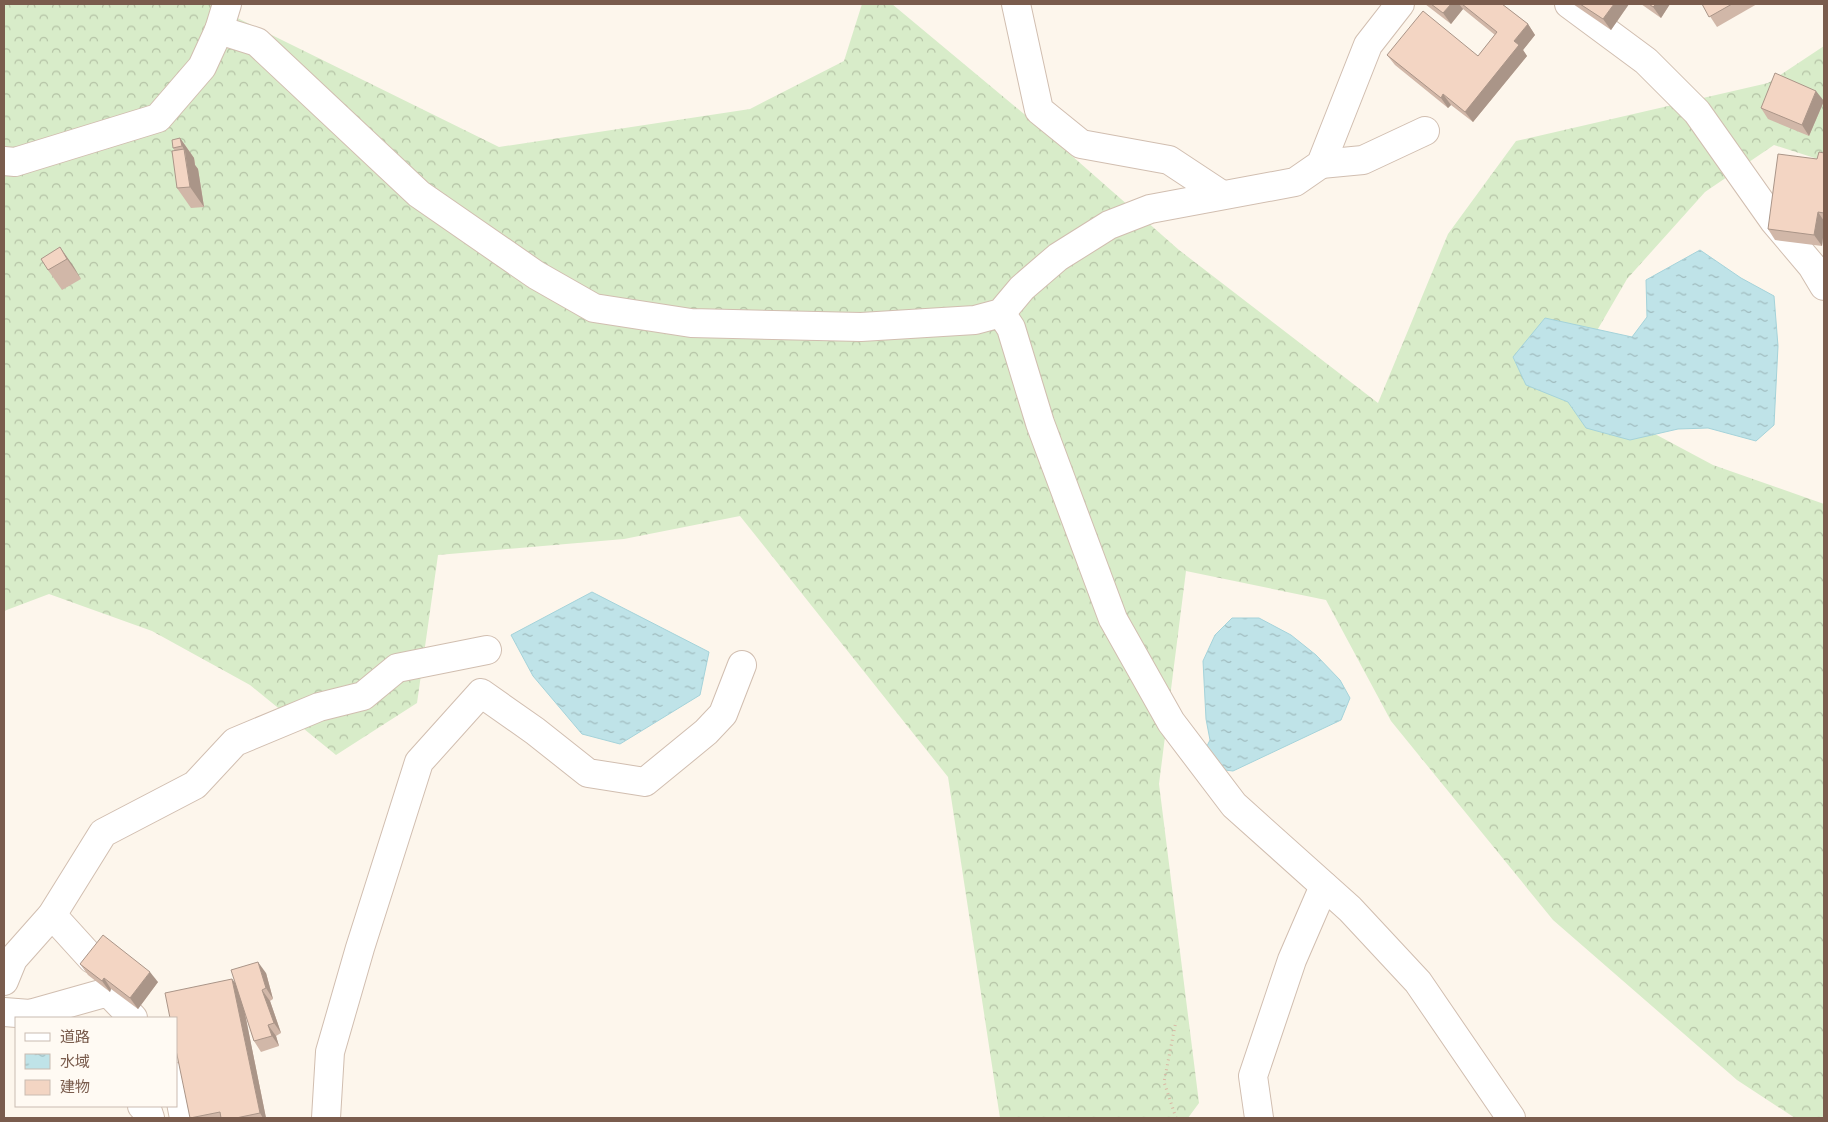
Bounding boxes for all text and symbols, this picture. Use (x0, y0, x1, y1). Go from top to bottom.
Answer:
legend (15, 1017, 178, 1107)
text: 道路 (60, 1028, 90, 1046)
text: 水域 (60, 1053, 90, 1071)
text: 建物 (60, 1078, 90, 1096)

